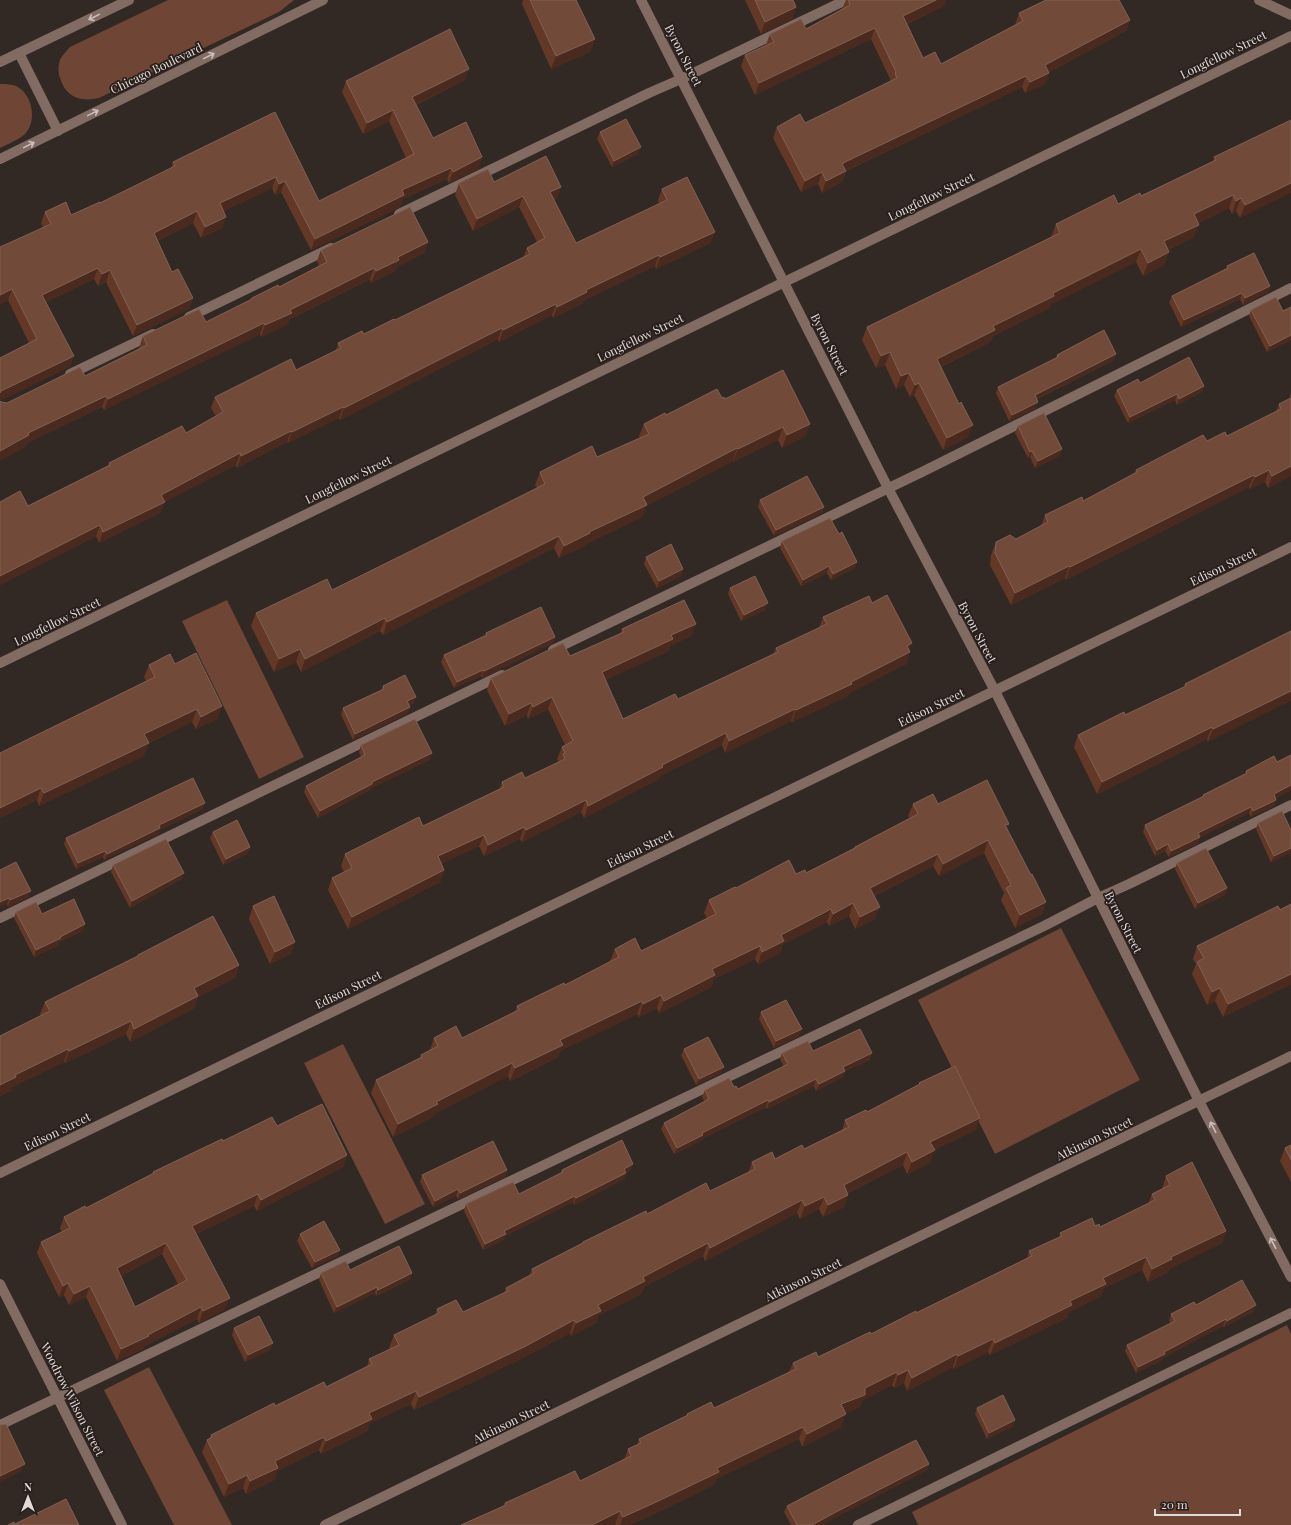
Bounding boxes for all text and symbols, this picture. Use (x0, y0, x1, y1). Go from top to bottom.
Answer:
one-way arrow (88, 14, 100, 21)
street label: Byron Street (662, 21, 707, 89)
street label: Longfellow Street (1177, 26, 1270, 82)
street label: Chicago Boulevard (107, 39, 205, 97)
one-way arrow (203, 52, 215, 59)
one-way arrow (87, 109, 99, 117)
one-way arrow (23, 141, 35, 148)
street label: Longfellow Street (885, 168, 978, 224)
street label: Longfellow Street (594, 309, 687, 365)
street label: Byron Street (808, 310, 853, 378)
street label: Longfellow Street (302, 451, 395, 507)
street label: Edison Street (1187, 543, 1260, 589)
street label: Longfellow Street (11, 593, 104, 649)
street label: Byron Street (955, 598, 1001, 666)
street label: Edison Street (895, 684, 968, 730)
street label: Edison Street (604, 825, 677, 871)
street label: Byron Street (1102, 888, 1147, 956)
street label: Edison Street (312, 966, 385, 1012)
street label: Edison Street (21, 1108, 94, 1154)
street label: Atkinson Street (1052, 1112, 1136, 1164)
one-way arrow (1209, 1122, 1216, 1134)
one-way arrow (1269, 1237, 1276, 1249)
street label: Atkinson Street (761, 1253, 845, 1305)
street label: Woodrow Wilson Street (37, 1339, 109, 1459)
street label: Atkinson Street (469, 1395, 553, 1447)
north arrow (8, 1477, 48, 1517)
text: N (24, 1479, 32, 1494)
scale bar (1155, 1491, 1240, 1517)
text: 20 m (1161, 1496, 1188, 1512)

